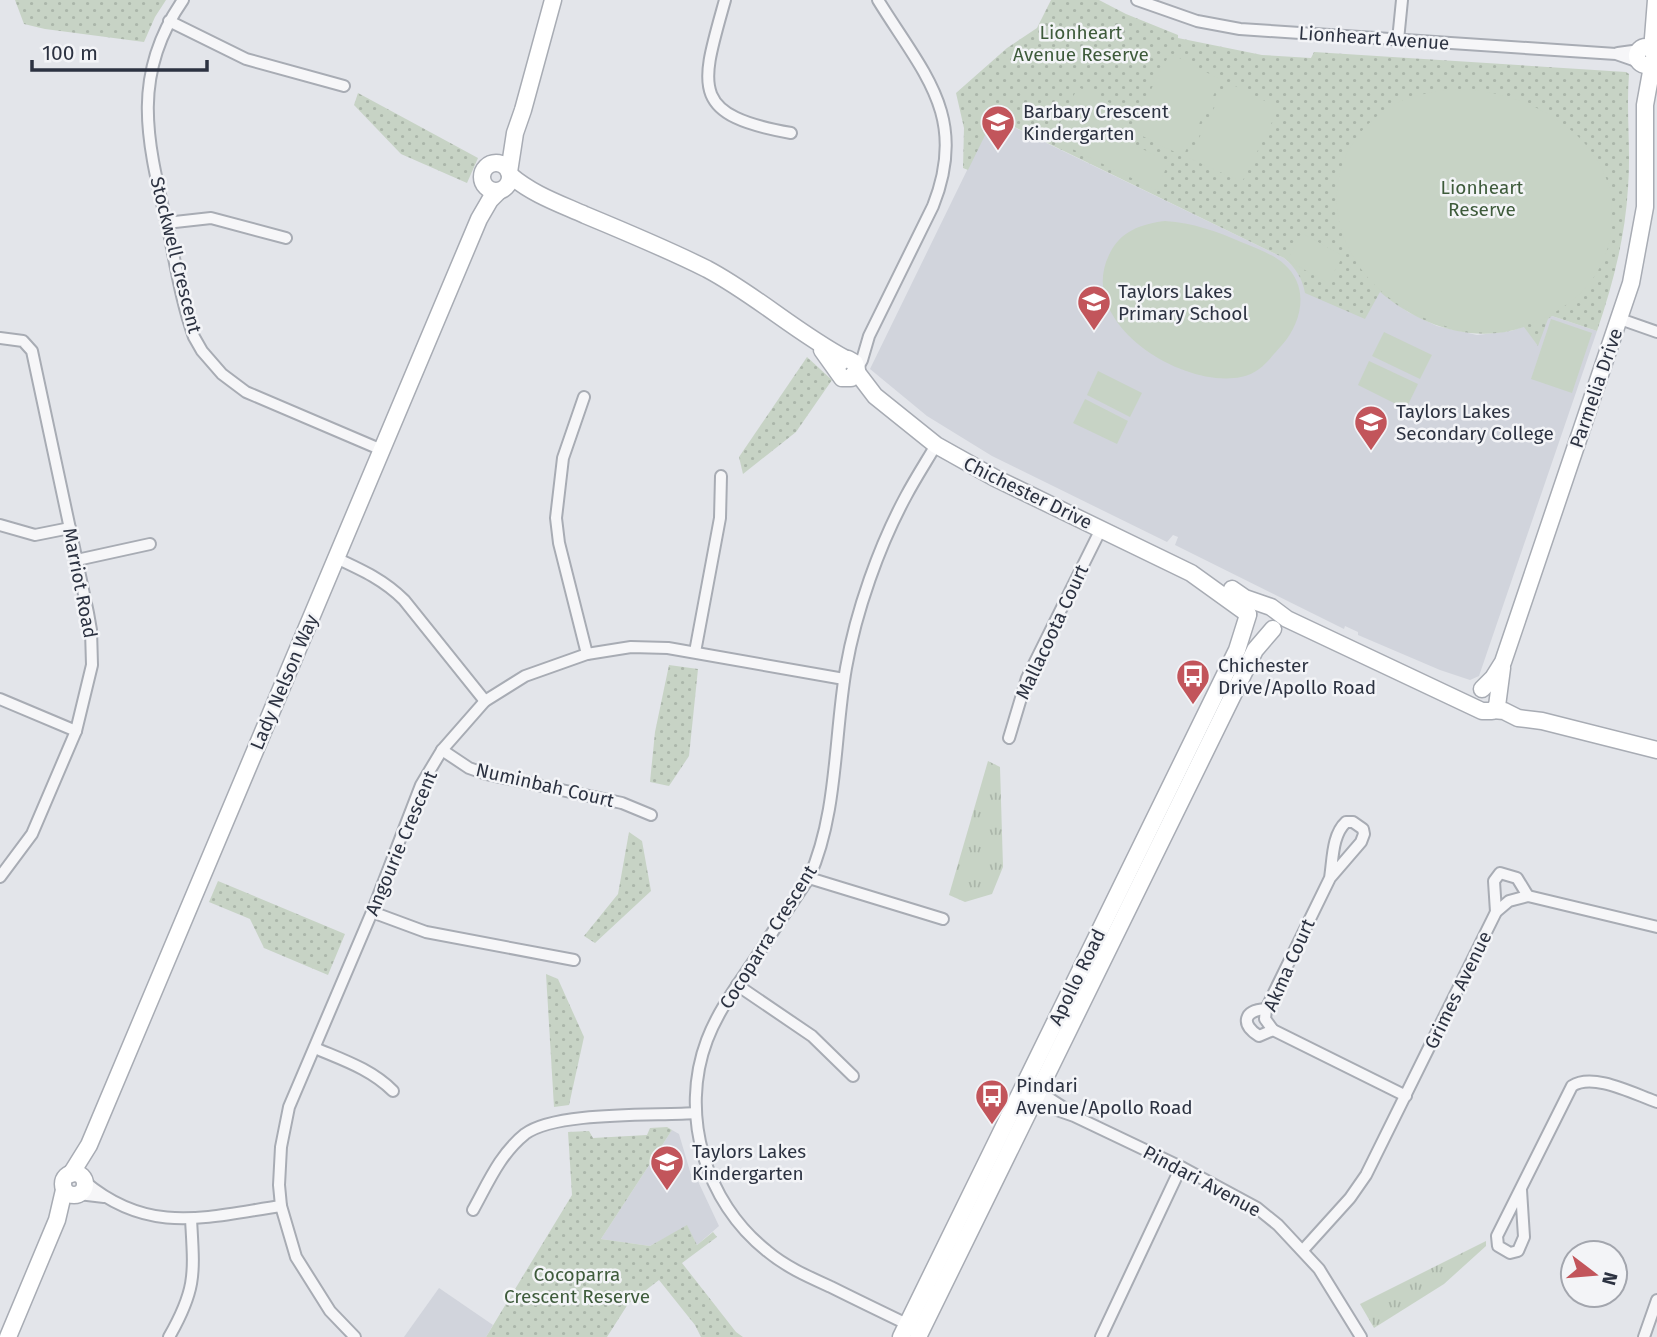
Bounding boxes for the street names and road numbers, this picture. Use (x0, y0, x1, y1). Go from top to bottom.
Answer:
street label: Lionheart Avenue (1298, 21, 1450, 55)
street label: Stockwell Crescent (145, 174, 207, 336)
street label: Parmelia Drive (1565, 325, 1627, 451)
street label: Chichester Drive (960, 452, 1096, 534)
street label: Marriot Road (58, 526, 102, 640)
street label: Mallacoota Court (1011, 561, 1093, 703)
street label: Lady Nelson Way (245, 610, 323, 753)
street label: Numinbah Court (474, 758, 616, 812)
street label: Angourie Crescent (360, 767, 442, 919)
street label: Cocoparra Crescent (714, 861, 822, 1013)
street label: Akma Court (1258, 915, 1320, 1015)
street label: Apollo Road (1044, 925, 1110, 1029)
street label: Grimes Avenue (1420, 927, 1496, 1053)
street label: Pindari Avenue (1139, 1140, 1265, 1222)

